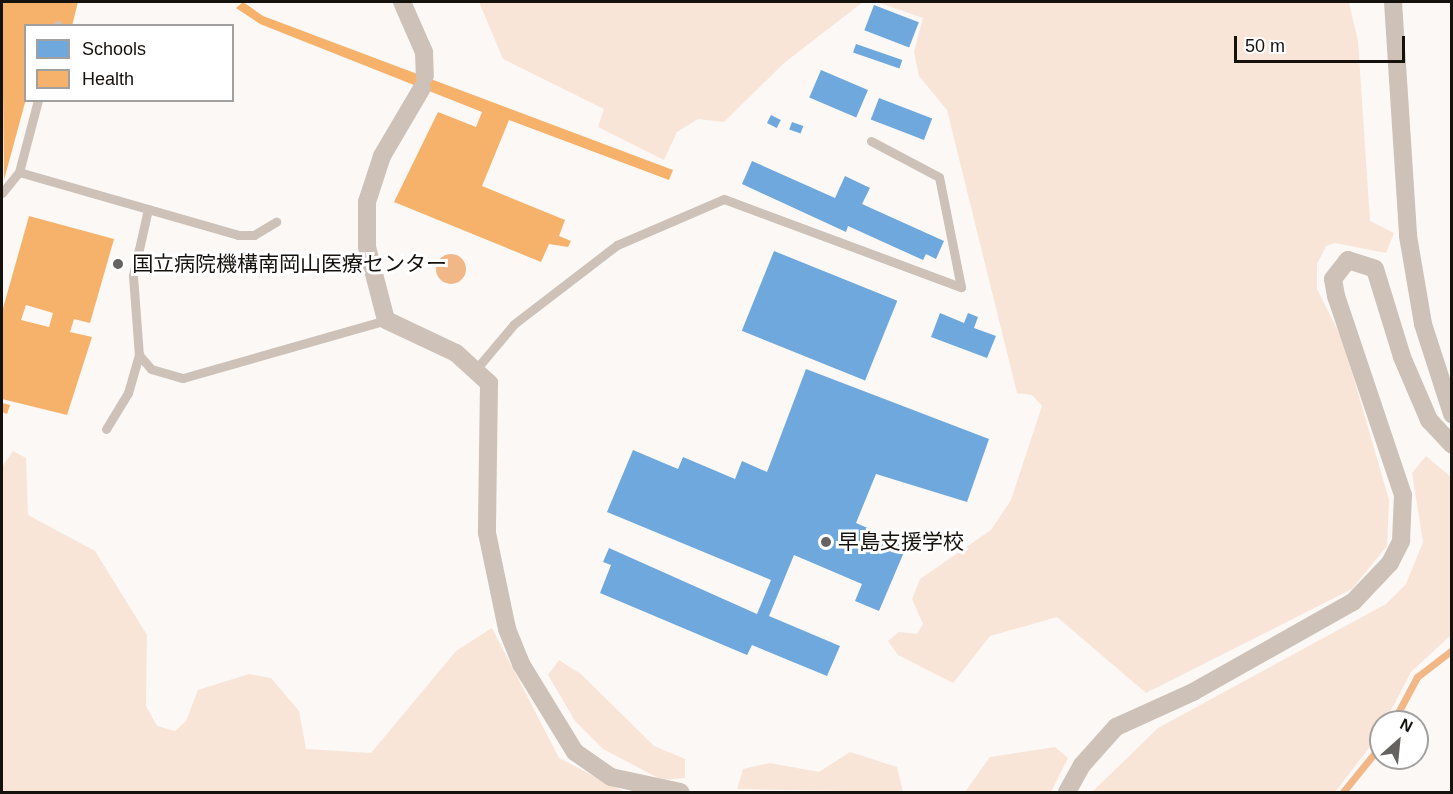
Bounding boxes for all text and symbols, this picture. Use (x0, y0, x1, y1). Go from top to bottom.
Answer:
legend (24, 24, 234, 102)
scale bar (1237, 24, 1408, 62)
text: 50 m (1245, 36, 1285, 56)
text: Schools (82, 39, 146, 59)
text: Health (82, 69, 134, 89)
place label: 国立病院機構南岡山医療センター (132, 251, 447, 277)
marker: 国立病院機構南岡山医療センター (109, 255, 127, 273)
place label: 早島支援学校 (838, 529, 964, 555)
marker: 早島支援学校 (819, 535, 833, 549)
north arrow (1369, 710, 1429, 770)
text: N (1397, 715, 1416, 735)

